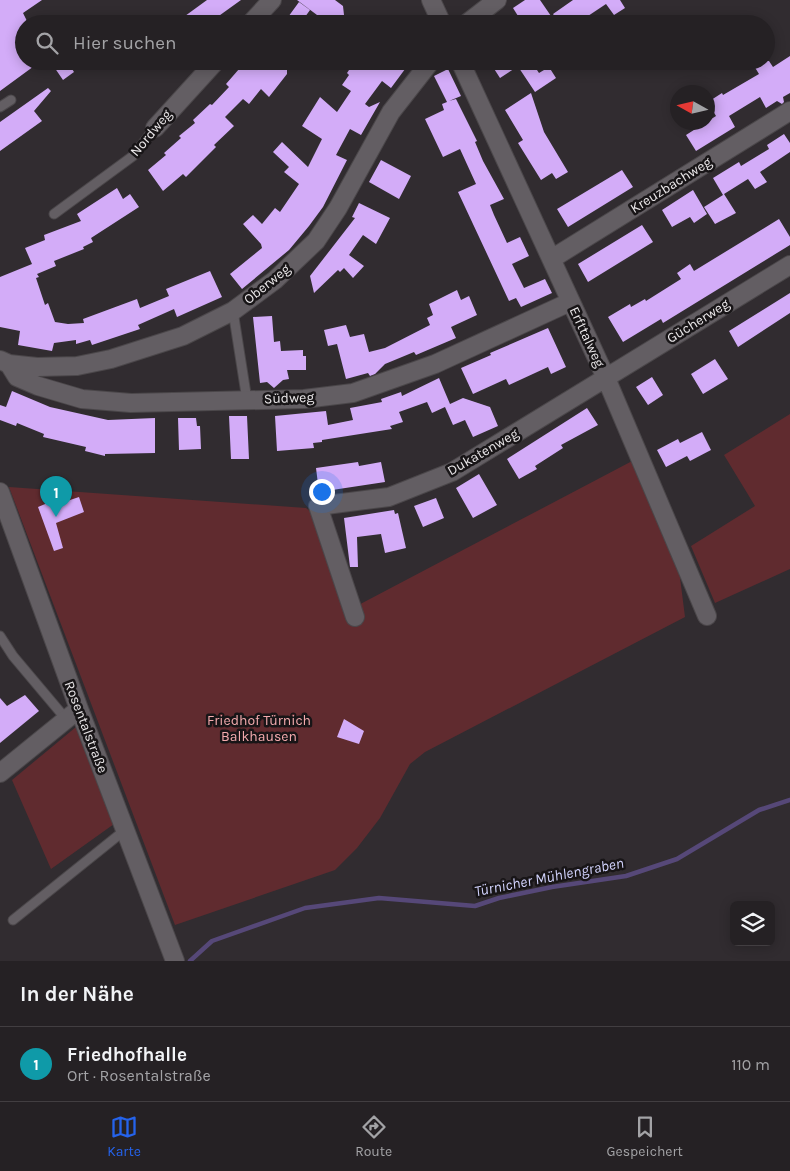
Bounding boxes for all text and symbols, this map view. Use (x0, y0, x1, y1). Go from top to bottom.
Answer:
search box (15, 15, 775, 70)
icon: search (33, 29, 61, 57)
text: Hier suchen (73, 32, 176, 54)
north arrow (670, 85, 715, 130)
street label: Nordweg (127, 106, 176, 160)
street label: Kreuzbachweg (627, 153, 715, 217)
street label: Oberweg (240, 260, 294, 308)
street label: Gücherweg (664, 295, 733, 347)
street label: Erfttalweg (566, 304, 609, 370)
street label: Südweg (263, 389, 315, 407)
street label: Dukatenweg (444, 425, 522, 479)
pin: 1 (40, 476, 72, 517)
your location (309, 479, 335, 505)
street label: Rosentalstraße (61, 679, 111, 775)
park label: Friedhof Türnich Balkhausen (207, 712, 311, 745)
water label: Türnicher Mühlengraben (473, 854, 625, 900)
map controls (730, 901, 775, 946)
button: layers (730, 901, 775, 946)
text: In der Nähe (20, 982, 134, 1006)
text: Friedhofhalle (67, 1044, 187, 1066)
text: 1 (33, 1055, 39, 1074)
text: 110 m (731, 1055, 770, 1074)
text: Ort · Rosentalstraße (67, 1066, 211, 1085)
tab: Karte (107, 1113, 141, 1160)
tab: Route (355, 1113, 392, 1160)
tab: Gespeichert (607, 1113, 683, 1160)

